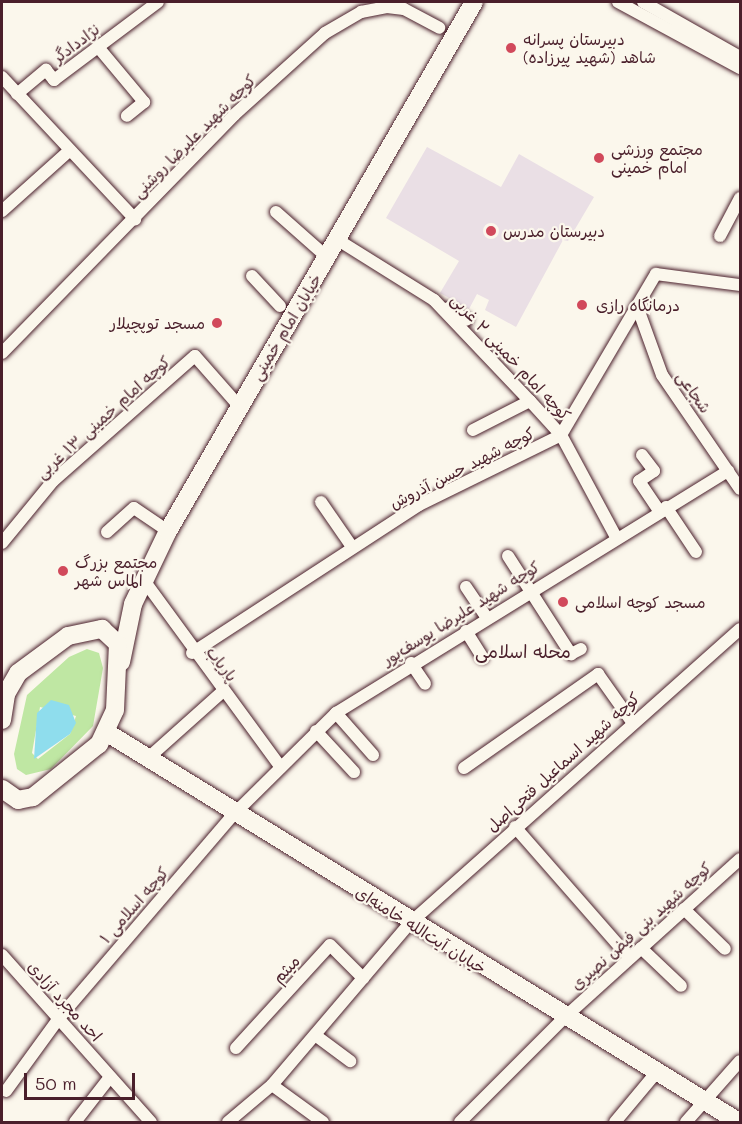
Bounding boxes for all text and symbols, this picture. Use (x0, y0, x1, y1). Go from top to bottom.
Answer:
street label: نژاددادگر (49, 19, 103, 67)
place label: دبیرستان پسرانه شاهد (شهید پیرزاده) (523, 29, 656, 67)
marker: دبیرستان پسرانه شاهد (شهید پیرزاده) (504, 41, 518, 55)
street label: کوچه شهید علیرضا روشنی (128, 70, 260, 202)
place label: مجتمع ورزشی امام خمینی (611, 139, 703, 177)
marker: مجتمع ورزشی امام خمینی (592, 151, 606, 165)
place label: دبیرستان مدرس (503, 221, 605, 241)
marker: دبیرستان مدرس (484, 224, 498, 238)
street label: خیابان امام خمینی (247, 270, 325, 384)
street label: کوچه امام خمینی ۲ غربی (447, 290, 575, 424)
place label: درمانگاه رازی (596, 295, 680, 315)
marker: درمانگاه رازی (573, 296, 591, 314)
place label: مسجد توپچیلار (110, 313, 205, 333)
marker: مسجد توپچیلار (210, 316, 224, 330)
street label: کوچه امام خمینی ۱۳ غربی (32, 351, 174, 483)
street label: شجاعی (673, 367, 715, 417)
street label: کوچه شهید حسن آذروش (386, 423, 538, 513)
place label: مجتمع بزرگ الماس شهر (75, 552, 157, 590)
street label: کوچه شهید علیرضا یوسف‌پور (379, 557, 543, 669)
marker: مجتمع بزرگ الماس شهر (56, 564, 70, 578)
place label: مسجد کوچه اسلامی (575, 592, 706, 612)
marker: مسجد کوچه اسلامی (556, 595, 570, 609)
district label: محله اسلامی (475, 640, 571, 662)
street label: پاریاب (202, 643, 242, 685)
street label: کوچه شهید اسماعیل فتحی‌اصل (482, 688, 644, 836)
street label: کوچه شهید بنی فیض نصیری (567, 858, 715, 994)
street label: کوچه اسلامی ۱ (95, 863, 173, 947)
street label: خیابان آیت‌الله خامنه‌ای (352, 882, 490, 978)
street label: میثم (268, 951, 304, 987)
street label: احد مجرد آزادی (24, 957, 106, 1045)
scale bar (27, 1061, 138, 1099)
text: 50 m (35, 1071, 77, 1095)

